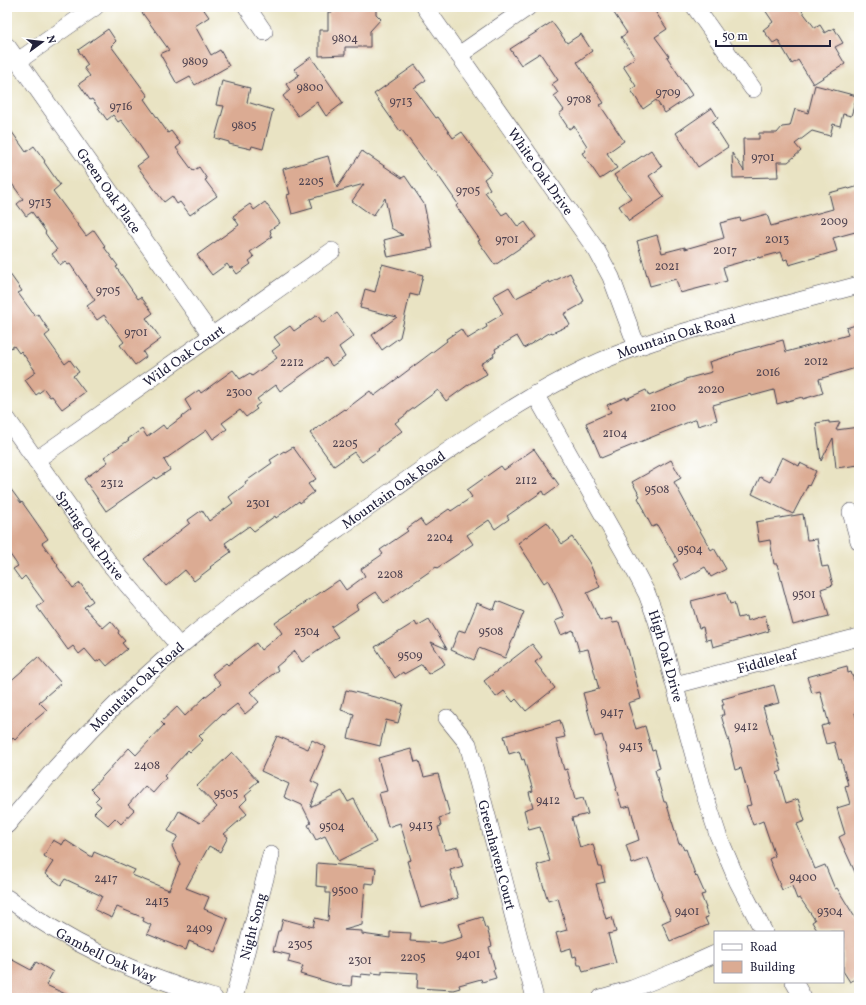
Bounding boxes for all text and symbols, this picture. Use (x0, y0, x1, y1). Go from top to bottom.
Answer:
north arrow (22, 22, 62, 62)
scale bar (716, 22, 830, 48)
text: 50 m (722, 29, 748, 45)
house number: 9804 (332, 31, 358, 47)
text: N (42, 34, 58, 46)
house number: 9809 (182, 54, 208, 70)
house number: 9800 (297, 80, 324, 96)
house number: 9709 (655, 85, 681, 101)
house number: 9708 (567, 92, 591, 108)
house number: 9713 (390, 94, 412, 110)
house number: 9716 (110, 99, 132, 115)
house number: 9805 (231, 118, 257, 134)
street label: White Oak Drive (502, 125, 577, 220)
street label: Green Oak Place (71, 145, 145, 238)
house number: 9701 (751, 150, 775, 166)
house number: 2205 (298, 174, 324, 190)
house number: 9705 (456, 183, 480, 199)
house number: 9713 (29, 195, 51, 211)
house number: 2009 (820, 214, 848, 230)
house number: 9701 (495, 232, 519, 248)
house number: 2013 (765, 232, 789, 248)
house number: 2017 (713, 243, 737, 259)
house number: 2021 (655, 259, 679, 275)
house number: 9705 (96, 283, 120, 299)
street label: Mountain Oak Road (615, 310, 738, 364)
street label: Wild Oak Court (140, 321, 229, 392)
house number: 9701 (124, 325, 148, 341)
house number: 2012 (804, 354, 828, 370)
house number: 2212 (280, 355, 304, 371)
house number: 2016 (756, 365, 780, 381)
house number: 2020 (697, 382, 725, 398)
house number: 2300 (226, 385, 252, 401)
house number: 2100 (650, 400, 676, 416)
house number: 2104 (602, 426, 628, 442)
house number: 2205 (332, 436, 358, 452)
street label: Mountain Oak Road (339, 447, 450, 534)
house number: 2112 (515, 473, 537, 489)
house number: 2312 (100, 476, 124, 492)
house number: 9508 (645, 482, 669, 498)
street label: Spring Oak Drive (50, 488, 128, 585)
house number: 2301 (246, 496, 270, 512)
house number: 2204 (427, 530, 453, 546)
house number: 9504 (677, 542, 703, 558)
house number: 2208 (377, 567, 403, 583)
house number: 9501 (792, 587, 816, 603)
street label: High Oak Drive (643, 607, 687, 705)
house number: 2304 (294, 624, 320, 640)
house number: 9508 (479, 624, 503, 640)
street label: Mountain Oak Road (86, 638, 189, 736)
street label: Fiddleleaf (735, 645, 800, 679)
house number: 9509 (397, 648, 423, 664)
house number: 9417 (600, 705, 624, 721)
house number: 9412 (734, 719, 758, 735)
house number: 9413 (619, 739, 643, 755)
house number: 2408 (134, 758, 160, 774)
house number: 9505 (214, 786, 238, 802)
house number: 9412 (536, 793, 560, 809)
street label: Greenhaven Court (472, 798, 519, 912)
house number: 9413 (409, 818, 433, 834)
house number: 9504 (319, 819, 345, 835)
house number: 9400 (789, 870, 817, 886)
house number: 2417 (94, 871, 118, 887)
house number: 9500 (332, 883, 358, 899)
street label: Night Song (236, 891, 272, 962)
house number: 2413 (145, 894, 169, 910)
house number: 9401 (675, 904, 699, 920)
house number: 9304 (817, 904, 843, 920)
house number: 2409 (186, 921, 212, 937)
street label: Gambell Oak Way (52, 924, 159, 989)
legend (714, 931, 844, 983)
house number: 2305 (288, 937, 313, 953)
text: Road (750, 940, 777, 956)
house number: 9401 (456, 947, 480, 963)
house number: 2205 (400, 950, 426, 966)
house number: 2301 (348, 953, 372, 969)
text: Building (750, 960, 795, 976)

